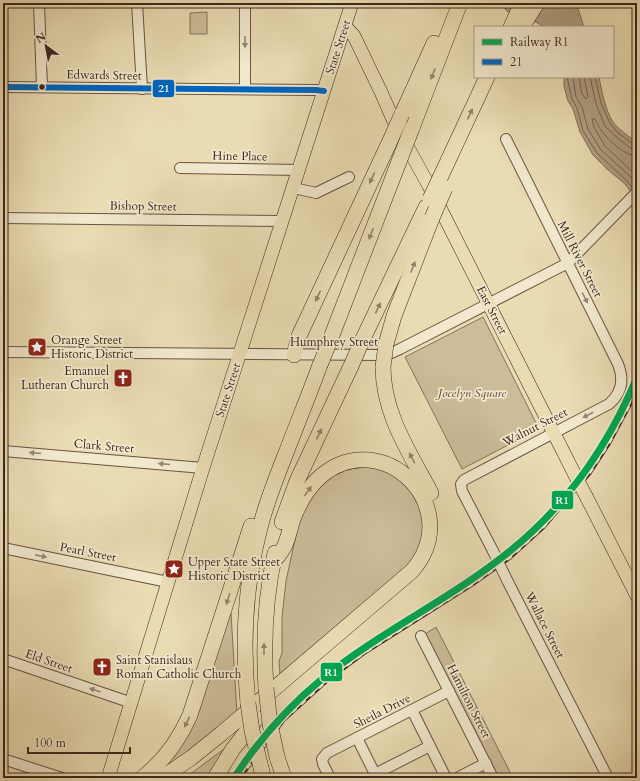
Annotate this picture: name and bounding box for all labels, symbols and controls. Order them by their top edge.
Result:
street label: State Street [322,18,354,76]
north arrow [26,26,66,66]
legend [474,26,614,78]
text: N [33,29,49,47]
text: Railway R1 [510,34,569,50]
one-way arrow [242,36,248,49]
text: 21 [510,54,522,70]
street label: Edwards Street [66,66,142,84]
one-way arrow [429,69,435,81]
line badge: 21 [152,79,175,98]
text: 21 [158,81,170,96]
unlabelled marker [37,82,47,92]
one-way arrow [467,109,473,120]
street label: Hine Place [212,148,268,164]
one-way arrow [369,172,375,184]
street label: Bishop Street [109,197,177,215]
street label: Mill River Street [554,218,606,300]
one-way arrow [367,229,373,241]
one-way arrow [410,261,416,273]
street label: East Street [473,283,511,337]
one-way arrow [315,290,321,301]
one-way arrow [582,293,588,304]
one-way arrow [375,302,381,314]
place label: Orange Street Historic District [51,332,133,362]
street label: Humphrey Street [290,334,378,350]
place icon: Orange Street Historic District [26,336,48,358]
street label: State Street [212,361,244,419]
place label: Emanuel Lutheran Church [21,363,109,393]
church icon: Emanuel Lutheran Church [112,367,134,389]
park label: Jocelyn Square [435,385,506,401]
street label: Walnut Street [499,404,570,451]
one-way arrow [582,411,594,418]
one-way arrow [316,428,322,440]
street label: Clark Street [73,435,135,457]
one-way arrow [29,450,41,457]
one-way arrow [409,452,415,464]
one-way arrow [158,461,170,468]
one-way arrow [304,485,312,496]
line badge: R1 [551,490,574,510]
text: R1 [555,493,569,508]
street label: Pearl Street [58,539,118,565]
one-way arrow [35,553,47,559]
place label: Upper State Street Historic District [188,554,280,584]
place icon: Upper State Street Historic District [163,558,185,580]
street label: Wallace Street [521,588,569,661]
one-way arrow [225,593,231,605]
one-way arrow [261,642,267,655]
street label: Eld Street [23,645,75,677]
place label: Saint Stanislaus Roman Catholic Church [116,652,242,682]
church icon: Saint Stanislaus Roman Catholic Church [91,656,113,678]
street label: Hamilton Street [443,661,495,741]
line badge: R1 [320,662,343,682]
text: R1 [324,665,338,680]
one-way arrow [89,687,101,693]
street label: Sheila Drive [351,690,413,732]
one-way arrow [184,716,190,728]
scale bar [28,729,130,755]
text: 100 m [34,735,67,751]

